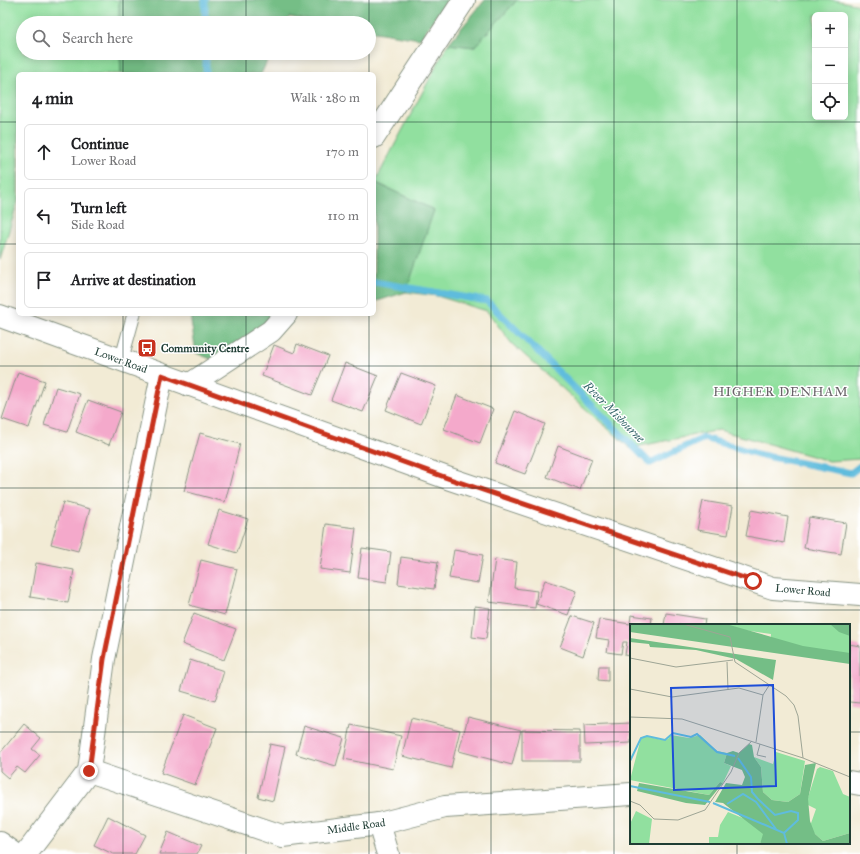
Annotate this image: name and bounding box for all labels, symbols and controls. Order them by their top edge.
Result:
map controls [812,12,848,120]
button: + [812,12,848,48]
search box [16,16,376,60]
icon: search [30,27,52,49]
text: Search here [62,29,133,47]
button: − [812,48,848,84]
button: locate [812,84,848,120]
text: 4 min [32,88,73,109]
text: Walk · 280 m [290,90,360,106]
text: Continue [71,135,129,153]
icon: ahead [33,141,55,163]
text: 170 m [326,144,359,160]
text: Lower Road [71,153,136,169]
text: Turn left [71,199,127,217]
icon: left [33,205,55,227]
text: 110 m [327,208,359,224]
text: Side Road [71,217,124,233]
icon: arrive [33,269,55,291]
text: Arrive at destination [71,271,196,289]
bus stop icon: Community Centre [136,337,158,359]
place label: Community Centre [161,342,250,356]
street label: Lower Road [93,345,149,376]
water label: River Misbourne [580,378,648,446]
district label: HIGHER DENHAM [713,384,849,400]
route start [744,572,762,590]
street label: Lower Road [775,582,832,599]
inset map [630,624,850,844]
route end [80,762,98,780]
street label: Middle Road [326,816,387,837]

